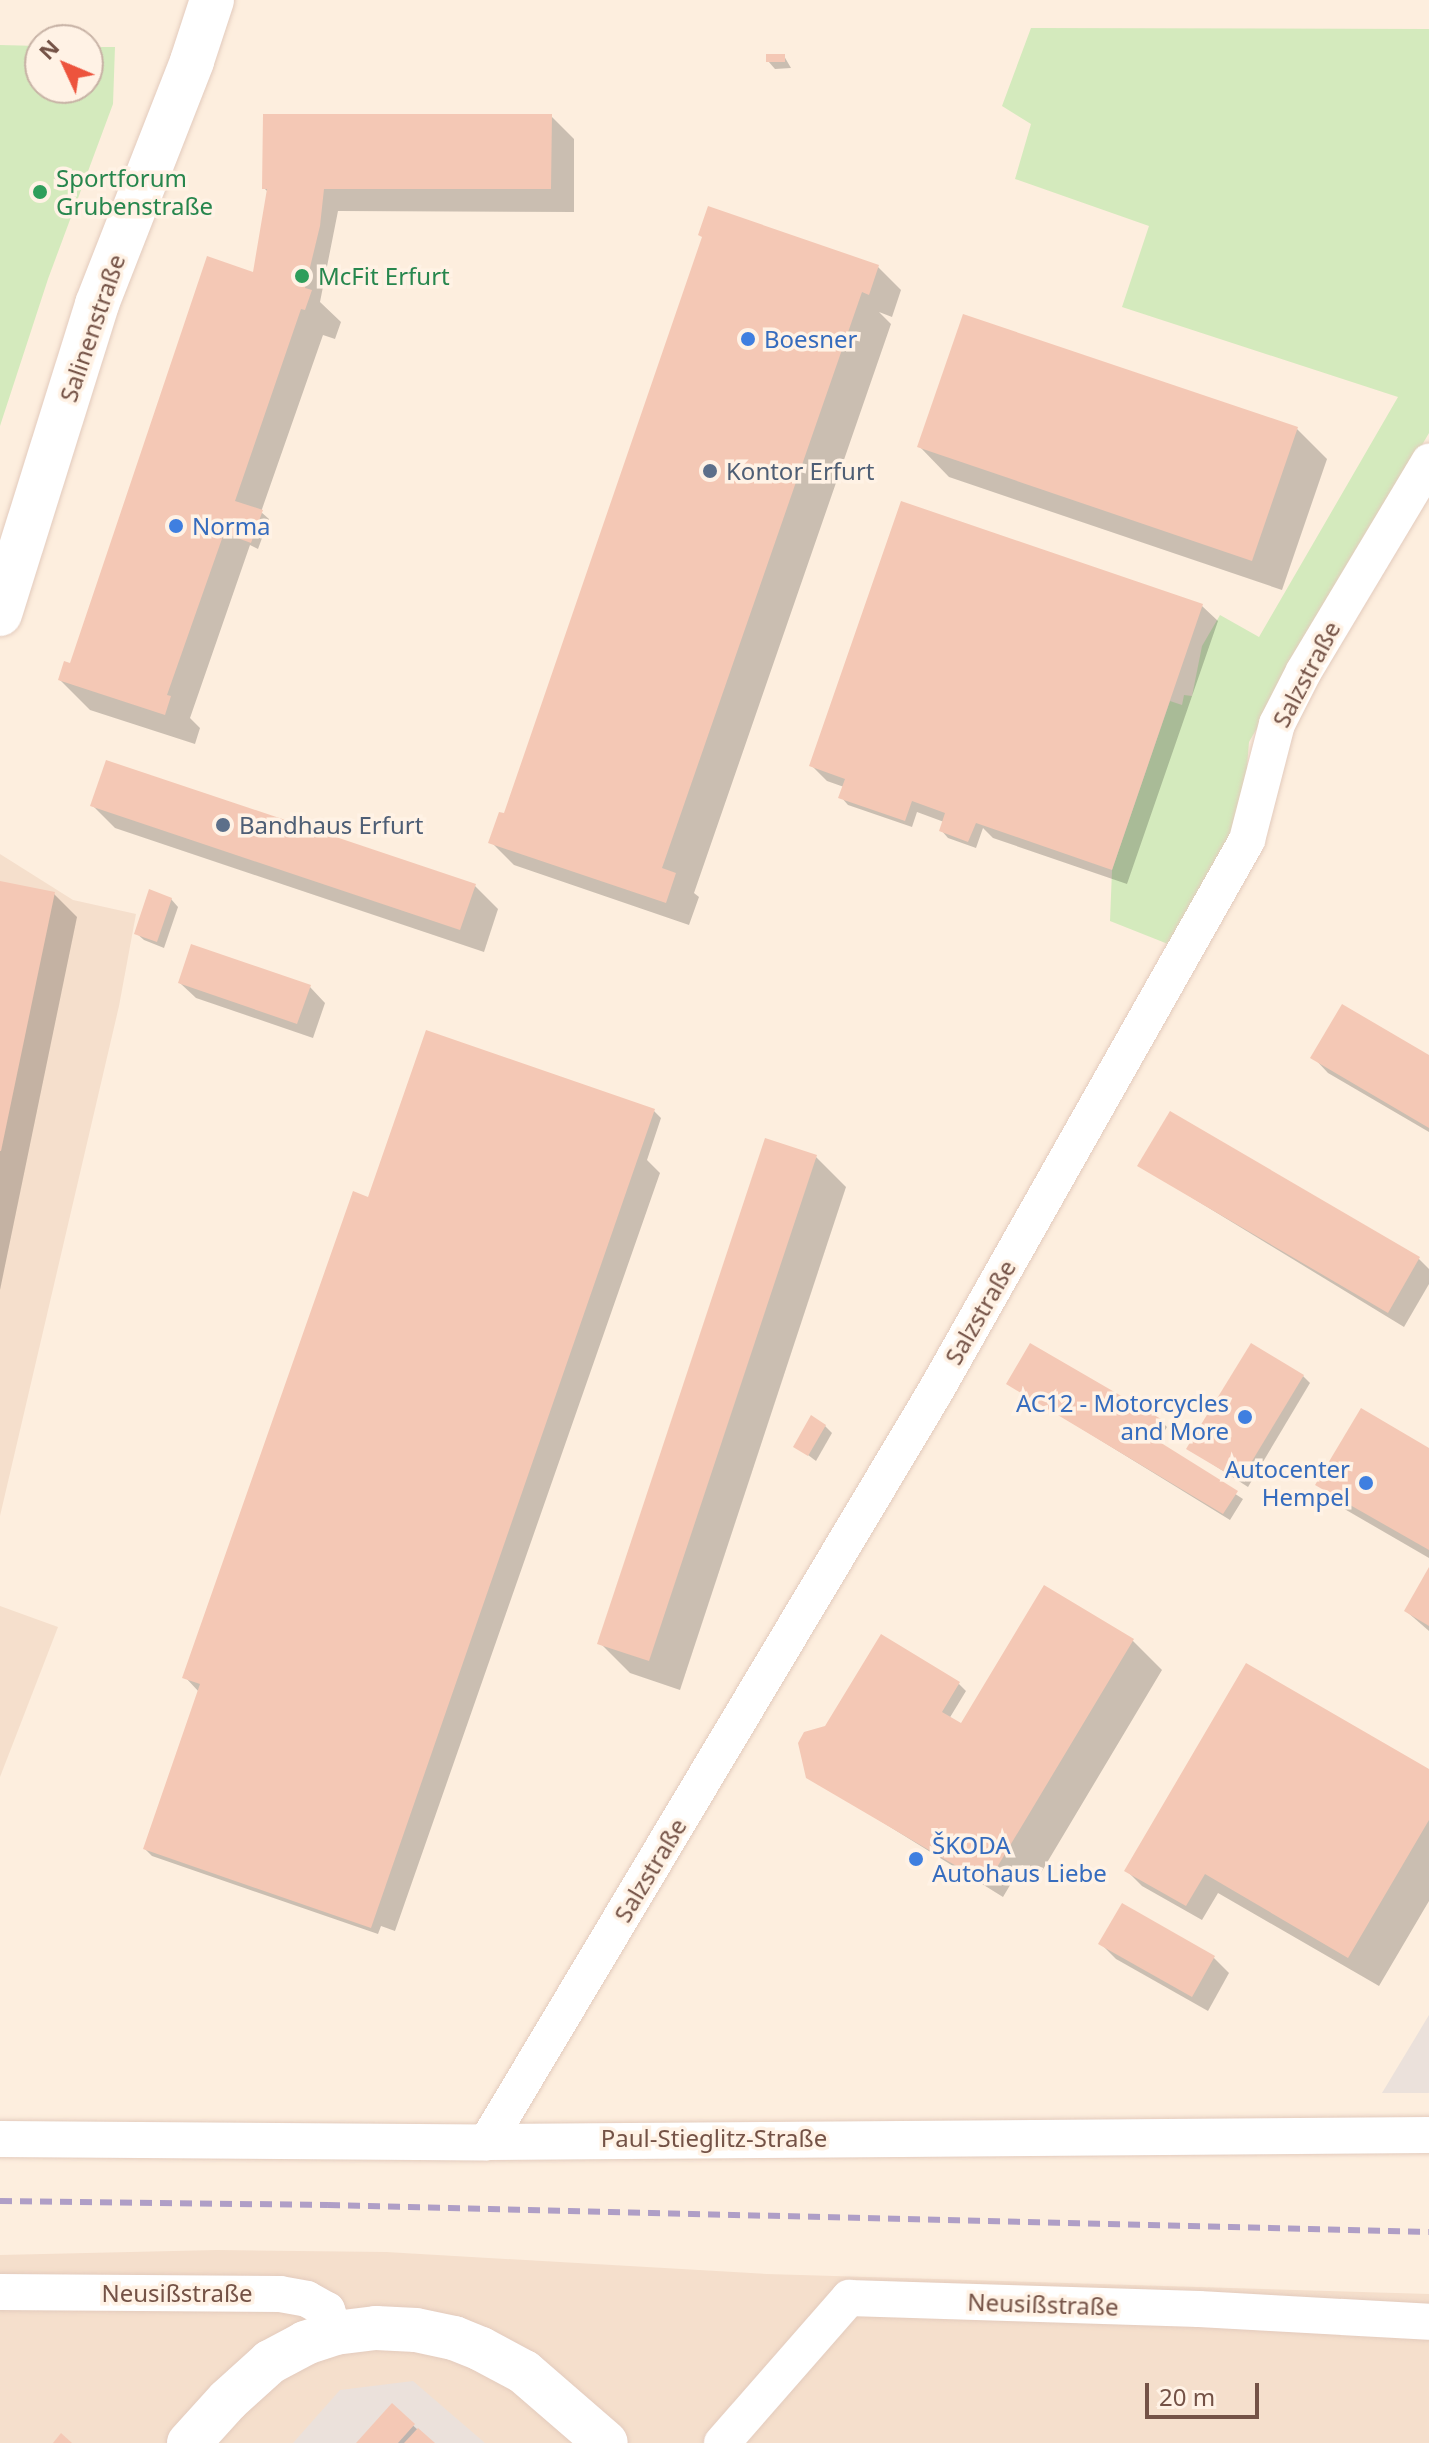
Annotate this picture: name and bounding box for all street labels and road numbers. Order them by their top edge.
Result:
street label: Salinenstraße [53,251,131,405]
street label: Salzstraße [1266,616,1346,732]
street label: Salzstraße [939,1255,1021,1369]
street label: Salzstraße [608,1813,692,1927]
street label: Paul-Stieglitz-Straße [601,2124,827,2152]
street label: Neusißstraße [101,2279,253,2307]
street label: Neusißstraße [967,2287,1119,2321]

